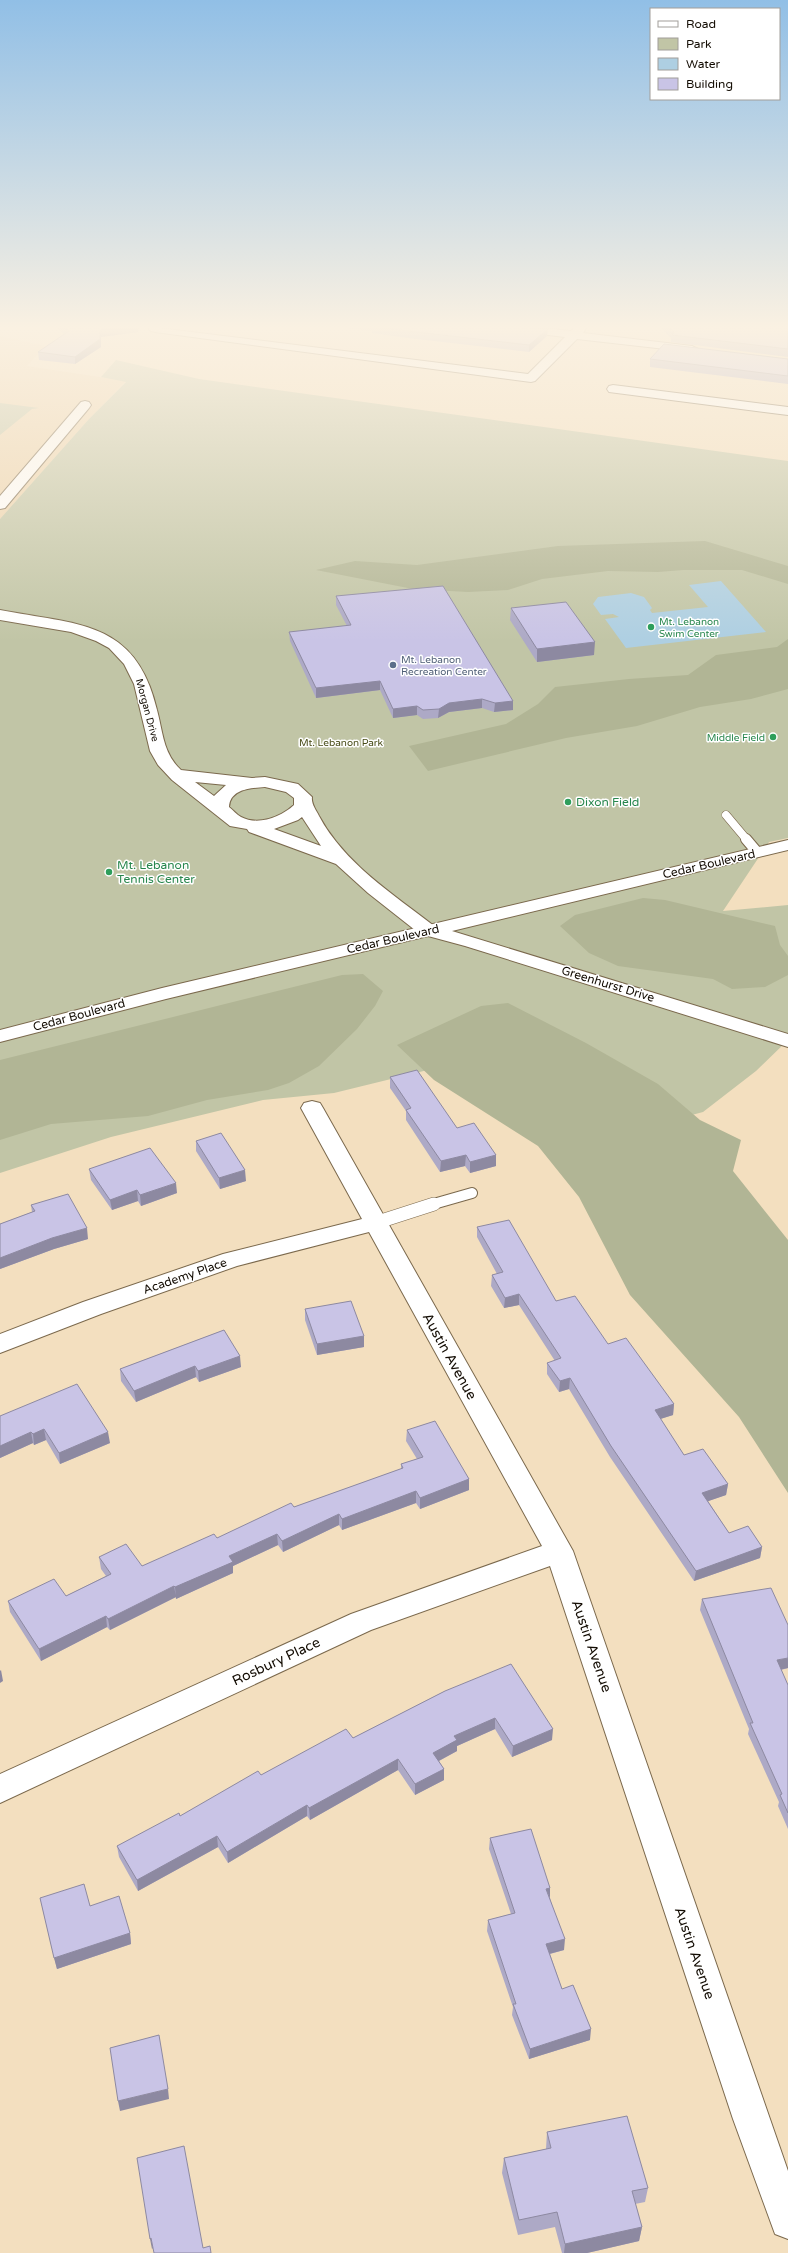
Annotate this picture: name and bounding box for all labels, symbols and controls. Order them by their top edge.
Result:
legend [650,8,780,100]
text: Road [686,17,716,31]
text: Park [686,37,712,51]
text: Water [686,57,721,71]
text: Building [686,77,733,91]
place label: Mt. Lebanon Swim Center [659,616,719,640]
marker: Mt. Lebanon Swim Center [646,622,656,632]
place label: Mt. Lebanon Recreation Center [401,654,487,678]
marker: Mt. Lebanon Recreation Center [388,660,398,670]
street label: Morgan Drive [133,678,161,743]
place label: Middle Field [707,732,765,744]
marker: Middle Field [768,732,778,742]
park label: Mt. Lebanon Park [299,737,384,749]
place label: Dixon Field [576,795,639,809]
marker: Dixon Field [563,797,573,807]
street label: Cedar Boulevard [661,847,757,881]
place label: Mt. Lebanon Tennis Center [117,858,195,886]
marker: Mt. Lebanon Tennis Center [104,867,114,877]
street label: Cedar Boulevard [345,922,441,956]
street label: Greenhurst Drive [560,963,656,1005]
street label: Cedar Boulevard [32,996,126,1034]
street label: Academy Place [141,1255,229,1297]
street label: Austin Avenue [419,1310,480,1403]
street label: Austin Avenue [568,1598,615,1695]
street label: Rosbury Place [230,1634,323,1689]
street label: Austin Avenue [671,1905,718,2002]

